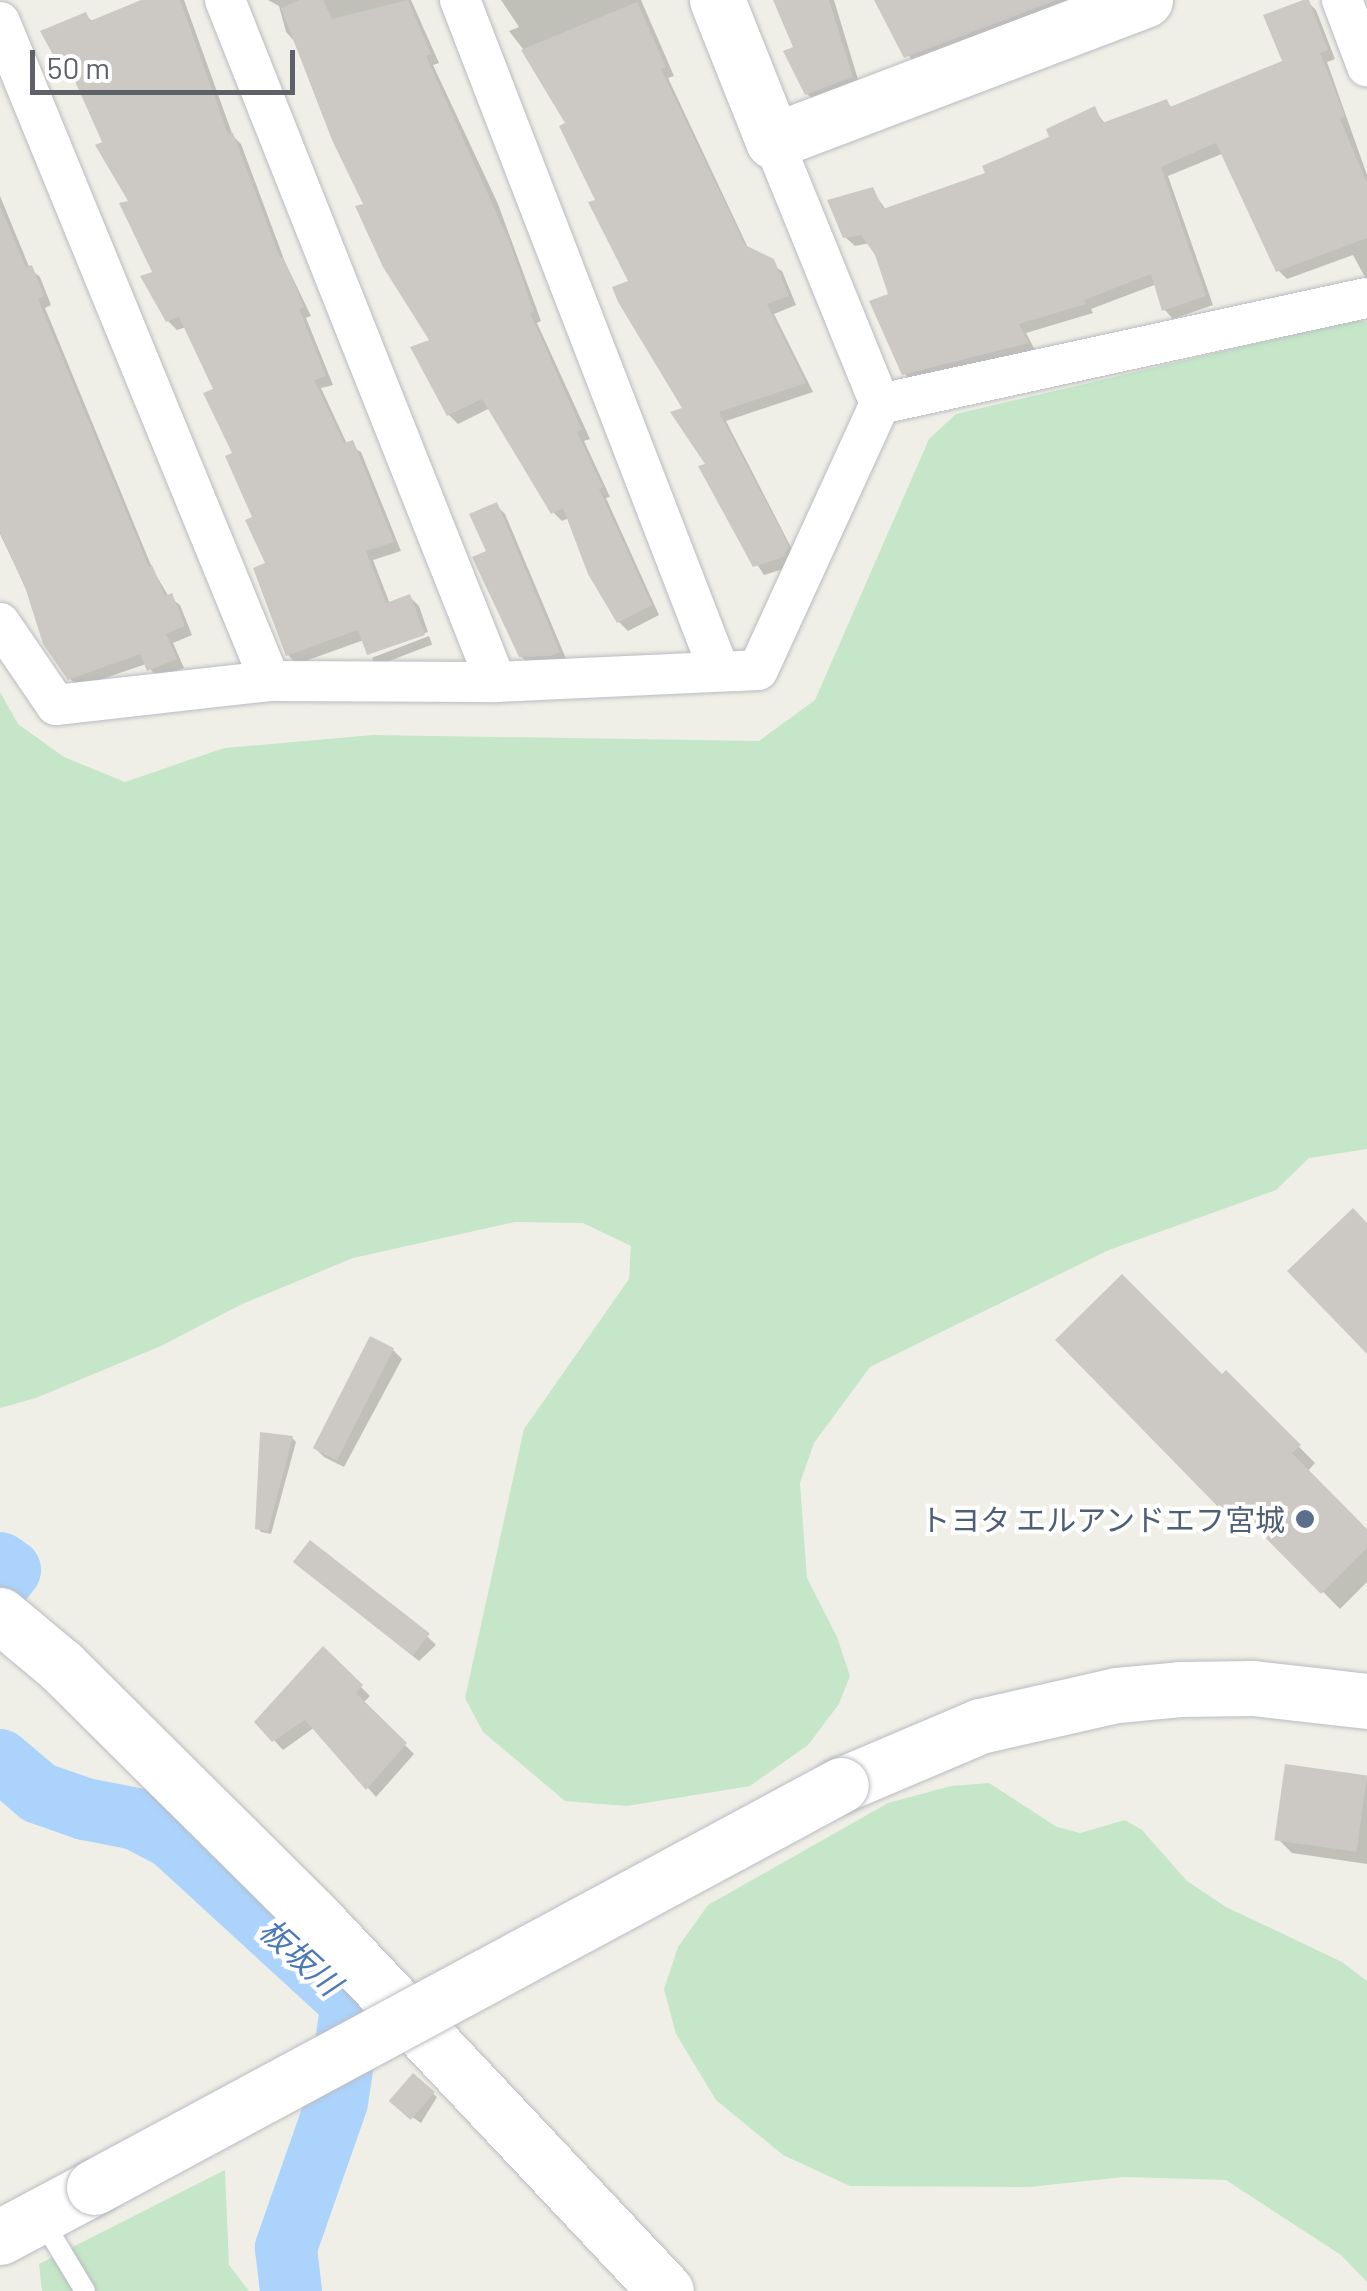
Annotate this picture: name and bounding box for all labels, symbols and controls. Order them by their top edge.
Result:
scale bar [35,30,300,92]
text: 50 m [47,49,110,85]
place label: トヨタ エルアンドエフ宮城 [919,1501,1285,1537]
marker: トヨタ エルアンドエフ宮城 [1294,1508,1316,1530]
water label: 板坂川 [252,1910,350,2002]

